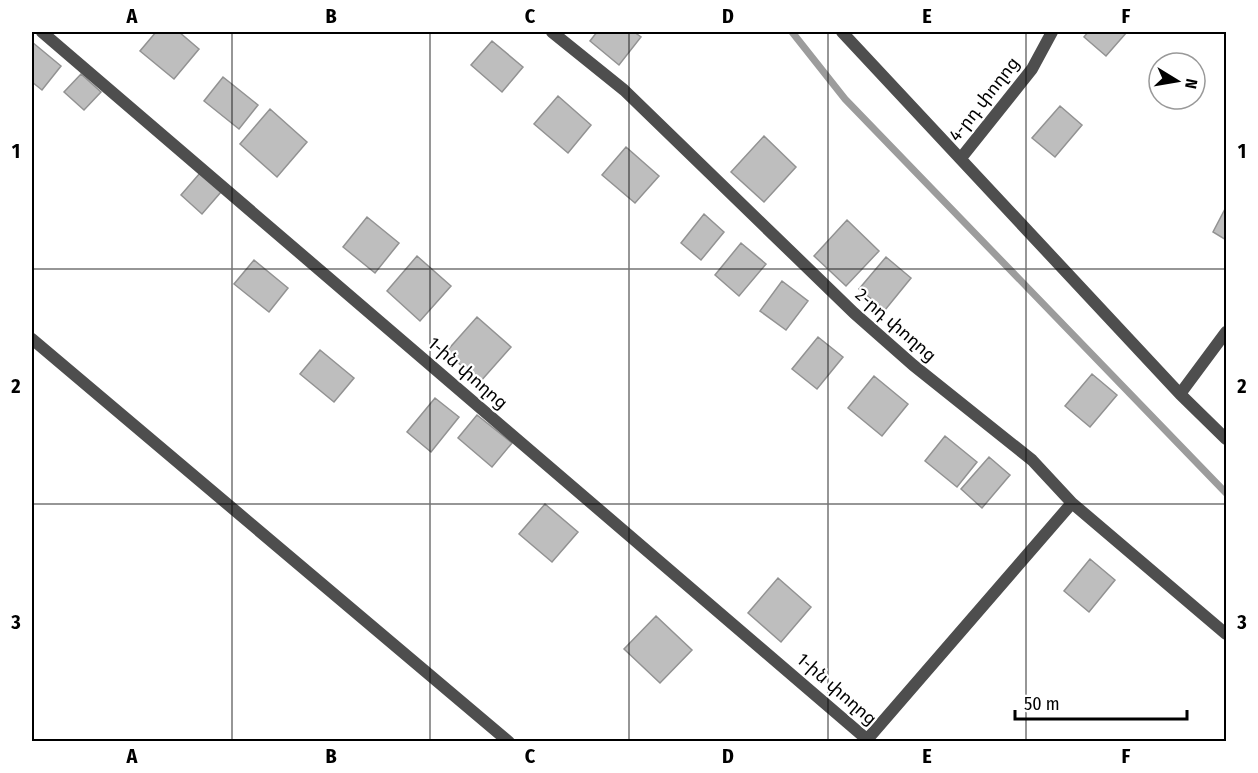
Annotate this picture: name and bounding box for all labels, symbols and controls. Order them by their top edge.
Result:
text: A [126,4,139,28]
text: B [325,4,337,28]
text: C [525,4,536,28]
text: D [722,4,734,28]
text: E [922,4,932,28]
text: F [1122,4,1131,28]
north arrow [1147,51,1207,111]
street label: 4-րդ փողոց [944,52,1024,146]
text: N [1181,77,1201,90]
text: 1 [12,139,20,163]
text: 1 [1238,139,1246,163]
street label: 2-րդ փողոց [851,284,941,366]
street label: 1-ին փողոց [424,332,512,414]
text: 2 [10,374,21,398]
text: 2 [1236,374,1247,398]
text: 3 [10,610,21,634]
text: 3 [1236,610,1247,634]
street label: 1-ին փողոց [793,648,881,730]
scale bar [1015,683,1188,721]
text: 50 m [1024,693,1060,715]
text: A [126,744,139,768]
text: B [325,744,337,768]
text: C [525,744,536,768]
text: D [722,744,734,768]
text: E [922,744,932,768]
text: F [1122,744,1131,768]

